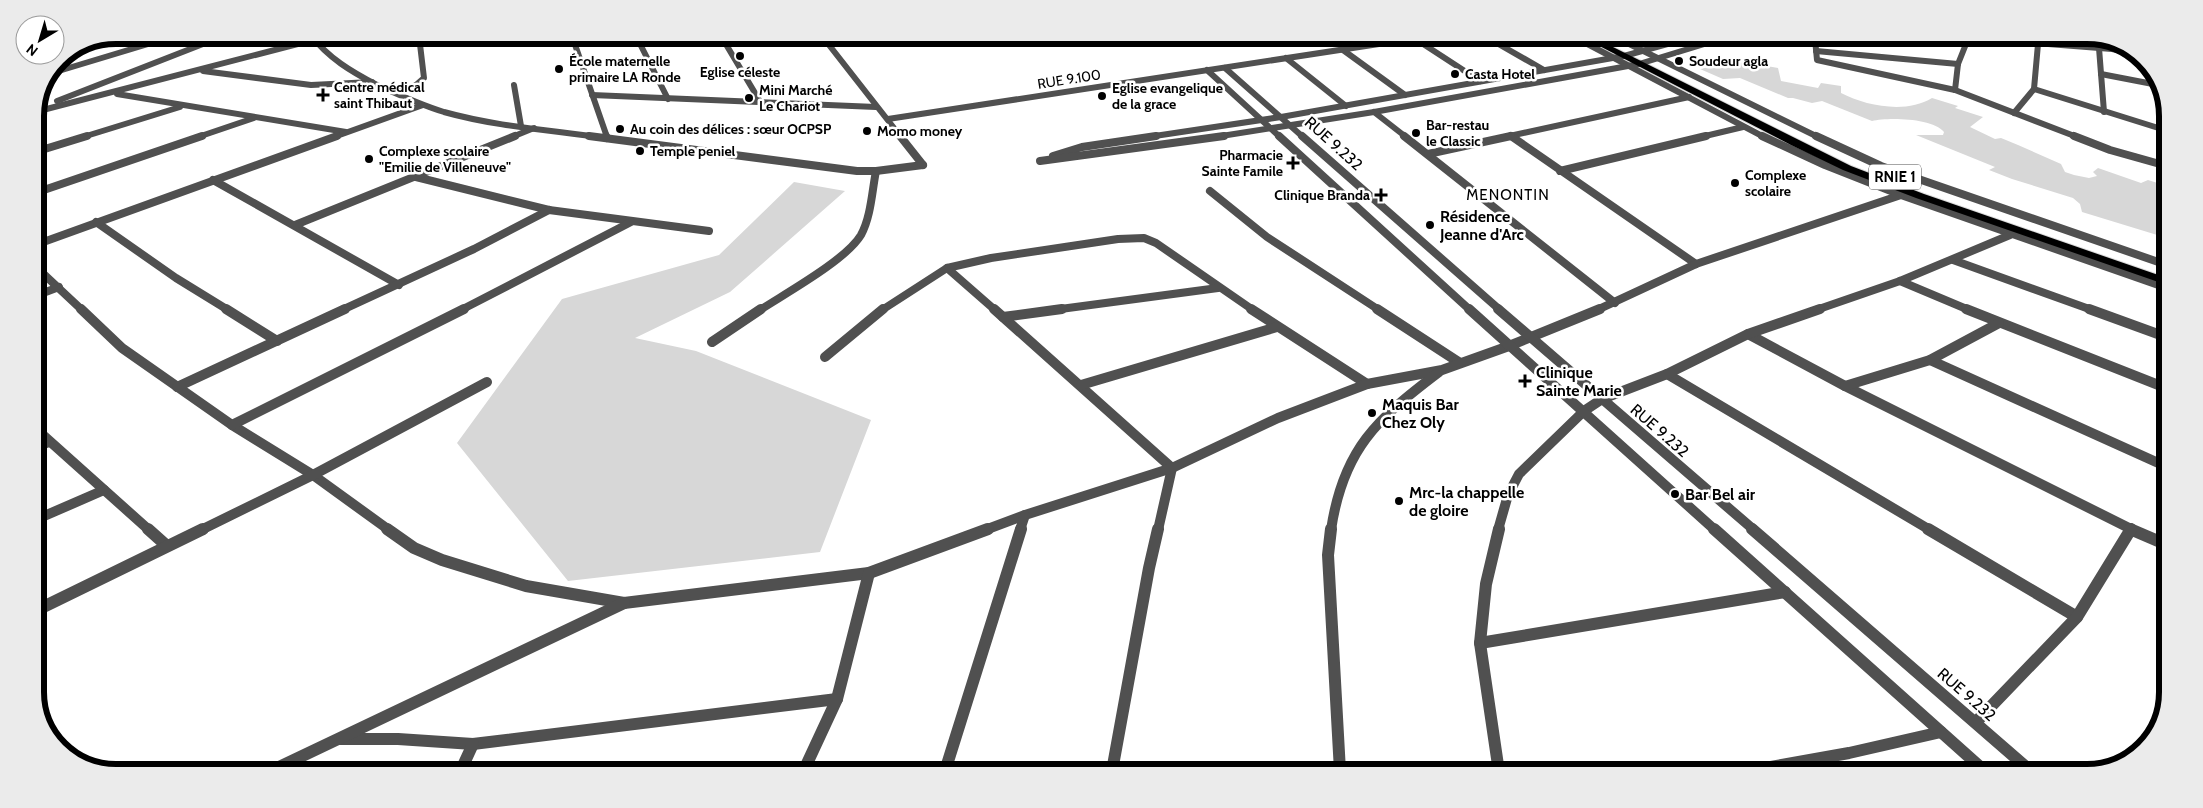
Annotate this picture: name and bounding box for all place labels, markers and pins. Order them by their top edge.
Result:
marker: Eglise céleste [734,50,746,62]
place label: École maternelle primaire LA Ronde [569,52,681,86]
place label: Soudeur agla [1689,52,1768,70]
marker: Soudeur agla [1673,55,1685,67]
marker: École maternelle primaire LA Ronde [553,63,565,75]
place label: Eglise céleste [700,63,780,81]
place label: Casta Hotel [1465,65,1535,83]
marker: Casta Hotel [1449,68,1461,80]
place label: Centre médical saint Thibaut [334,78,425,112]
place label: Eglise evangelique de la grace [1112,79,1223,113]
place label: Mini Marché Le Chariot [759,81,832,115]
marker: Centre médical saint Thibaut [316,88,330,102]
marker: Eglise evangelique de la grace [1096,90,1108,102]
marker: Mini Marché Le Chariot [743,92,755,104]
place label: Bar-restau le Classic [1426,116,1489,150]
place label: Au coin des délices : sœur OCPSP [630,120,832,138]
place label: Momo money [877,122,963,140]
marker: Au coin des délices : sœur OCPSP [614,123,626,135]
marker: Momo money [861,125,873,137]
marker: Bar-restau le Classic [1410,127,1422,139]
place label: Complexe scolaire "Emilie de Villeneuve" [379,142,511,176]
place label: Temple peniel [650,142,736,160]
marker: Temple peniel [634,145,646,157]
place label: Pharmacie Sainte Famile [1202,146,1283,180]
marker: Complexe scolaire "Emilie de Villeneuve" [363,153,375,165]
marker: Pharmacie Sainte Famile [1287,157,1299,169]
place label: Complexe scolaire [1745,166,1806,200]
marker: Complexe scolaire [1729,177,1741,189]
place label: Clinique Branda [1274,186,1370,204]
marker: Clinique Branda [1374,188,1388,202]
place label: Résidence Jeanne d'Arc [1439,207,1524,244]
marker: Résidence Jeanne d'Arc [1424,219,1436,231]
place label: Clinique Sainte Marie [1536,363,1622,400]
marker: Clinique Sainte Marie [1518,374,1532,388]
place label: Maquis Bar Chez Oly [1382,395,1459,432]
marker: Maquis Bar Chez Oly [1366,407,1378,419]
place label: Mrc-la chappelle de gloire [1409,483,1524,520]
place label: Bar Bel air [1685,485,1756,504]
marker: Bar Bel air [1669,488,1681,500]
marker: Mrc-la chappelle de gloire [1393,495,1405,507]

